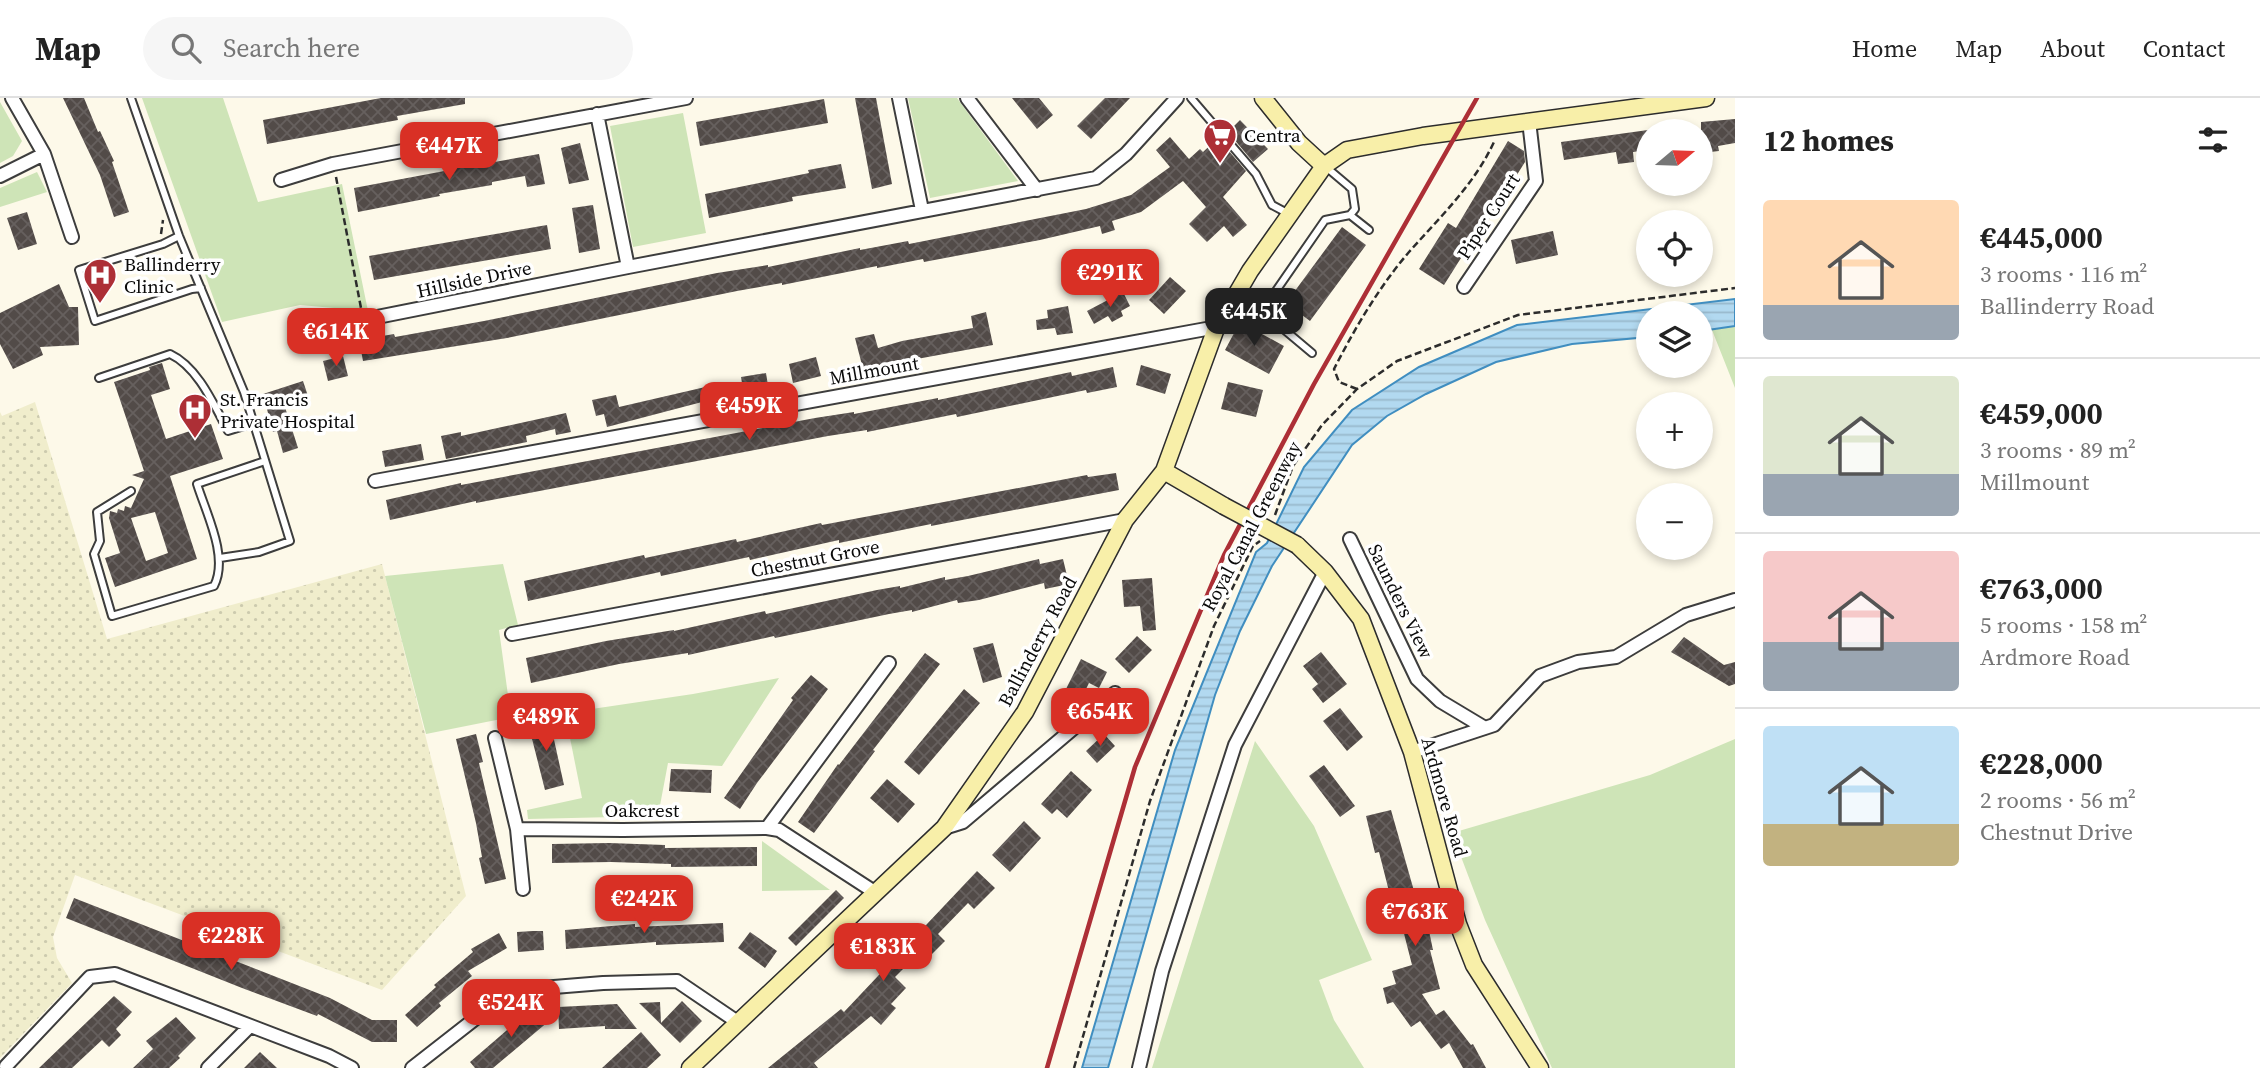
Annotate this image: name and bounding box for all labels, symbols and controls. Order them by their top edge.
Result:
search box [143,17,633,80]
text: Map [35,26,101,71]
icon: search [167,29,205,67]
text: Search here [223,30,360,66]
text: Home [1852,32,1917,65]
text: Map [1955,32,2002,65]
text: About [2040,32,2105,65]
text: Contact [2143,32,2225,65]
supermarket icon: Centra [1201,116,1239,165]
north arrow [1636,119,1713,196]
map controls [1636,119,1713,560]
text: 12 homes [1763,120,1894,161]
icon: filters [2194,121,2232,159]
pin: €447K [400,122,498,182]
place label: Centra [1244,122,1301,148]
text: €447K [416,129,482,161]
street label: Piper Court [1450,167,1526,264]
button: locate [1636,210,1713,287]
text: €445,000 [1980,217,2103,258]
icon: home [1819,228,1903,312]
pin: €291K [1061,250,1159,309]
place label: Ballinderry Clinic [124,251,221,299]
street label: Hillside Drive [414,254,534,304]
hospital icon: Ballinderry Clinic [81,256,119,305]
text: €291K [1077,256,1143,288]
text: 3 rooms · 116 m² [1980,258,2147,290]
pin: €445K [1205,288,1303,348]
text: Ballinderry Road [1980,290,2154,322]
text: €445K [1221,295,1287,327]
button: layers [1636,301,1713,378]
pin: €614K [287,308,385,368]
text: €614K [303,315,369,347]
street label: Millmount [827,349,921,391]
pin: €459K [700,382,798,442]
place label: St. Francis Private Hospital [220,386,355,434]
text: €459K [716,389,782,421]
hospital icon: St. Francis Private Hospital [176,391,214,440]
button: + [1636,392,1713,469]
text: €459,000 [1980,393,2103,434]
icon: home [1819,404,1903,488]
text: 3 rooms · 89 m² [1980,434,2136,466]
street label: Royal Canal Greenway [1195,436,1307,616]
text: Millmount [1980,466,2089,498]
button: − [1636,483,1713,560]
street label: Chestnut Grove [748,533,882,583]
street label: Saunders View [1362,539,1440,663]
text: €763,000 [1980,568,2103,609]
street label: Ballinderry Road [992,571,1082,711]
icon: home [1819,579,1903,663]
text: 5 rooms · 158 m² [1980,609,2147,641]
text: Ardmore Road [1980,641,2130,673]
pin: €654K [1051,688,1149,748]
pin: €489K [497,694,595,753]
text: €654K [1067,695,1133,727]
text: €489K [513,700,579,732]
street label: Ardmore Road [1415,734,1475,860]
text: €228,000 [1980,743,2103,784]
icon: home [1819,754,1903,838]
text: 2 rooms · 56 m² [1980,784,2136,816]
street label: Oakcrest [605,797,680,823]
text: Chestnut Drive [1980,816,2133,848]
pin: €242K [595,876,693,935]
text: €242K [611,882,677,914]
pin: €763K [1366,888,1464,948]
text: €763K [1382,895,1448,927]
pin: €228K [182,912,280,972]
text: €228K [198,919,264,951]
pin: €183K [834,924,932,983]
text: €183K [850,930,916,962]
pin: €524K [462,979,560,1039]
text: €524K [478,986,544,1018]

